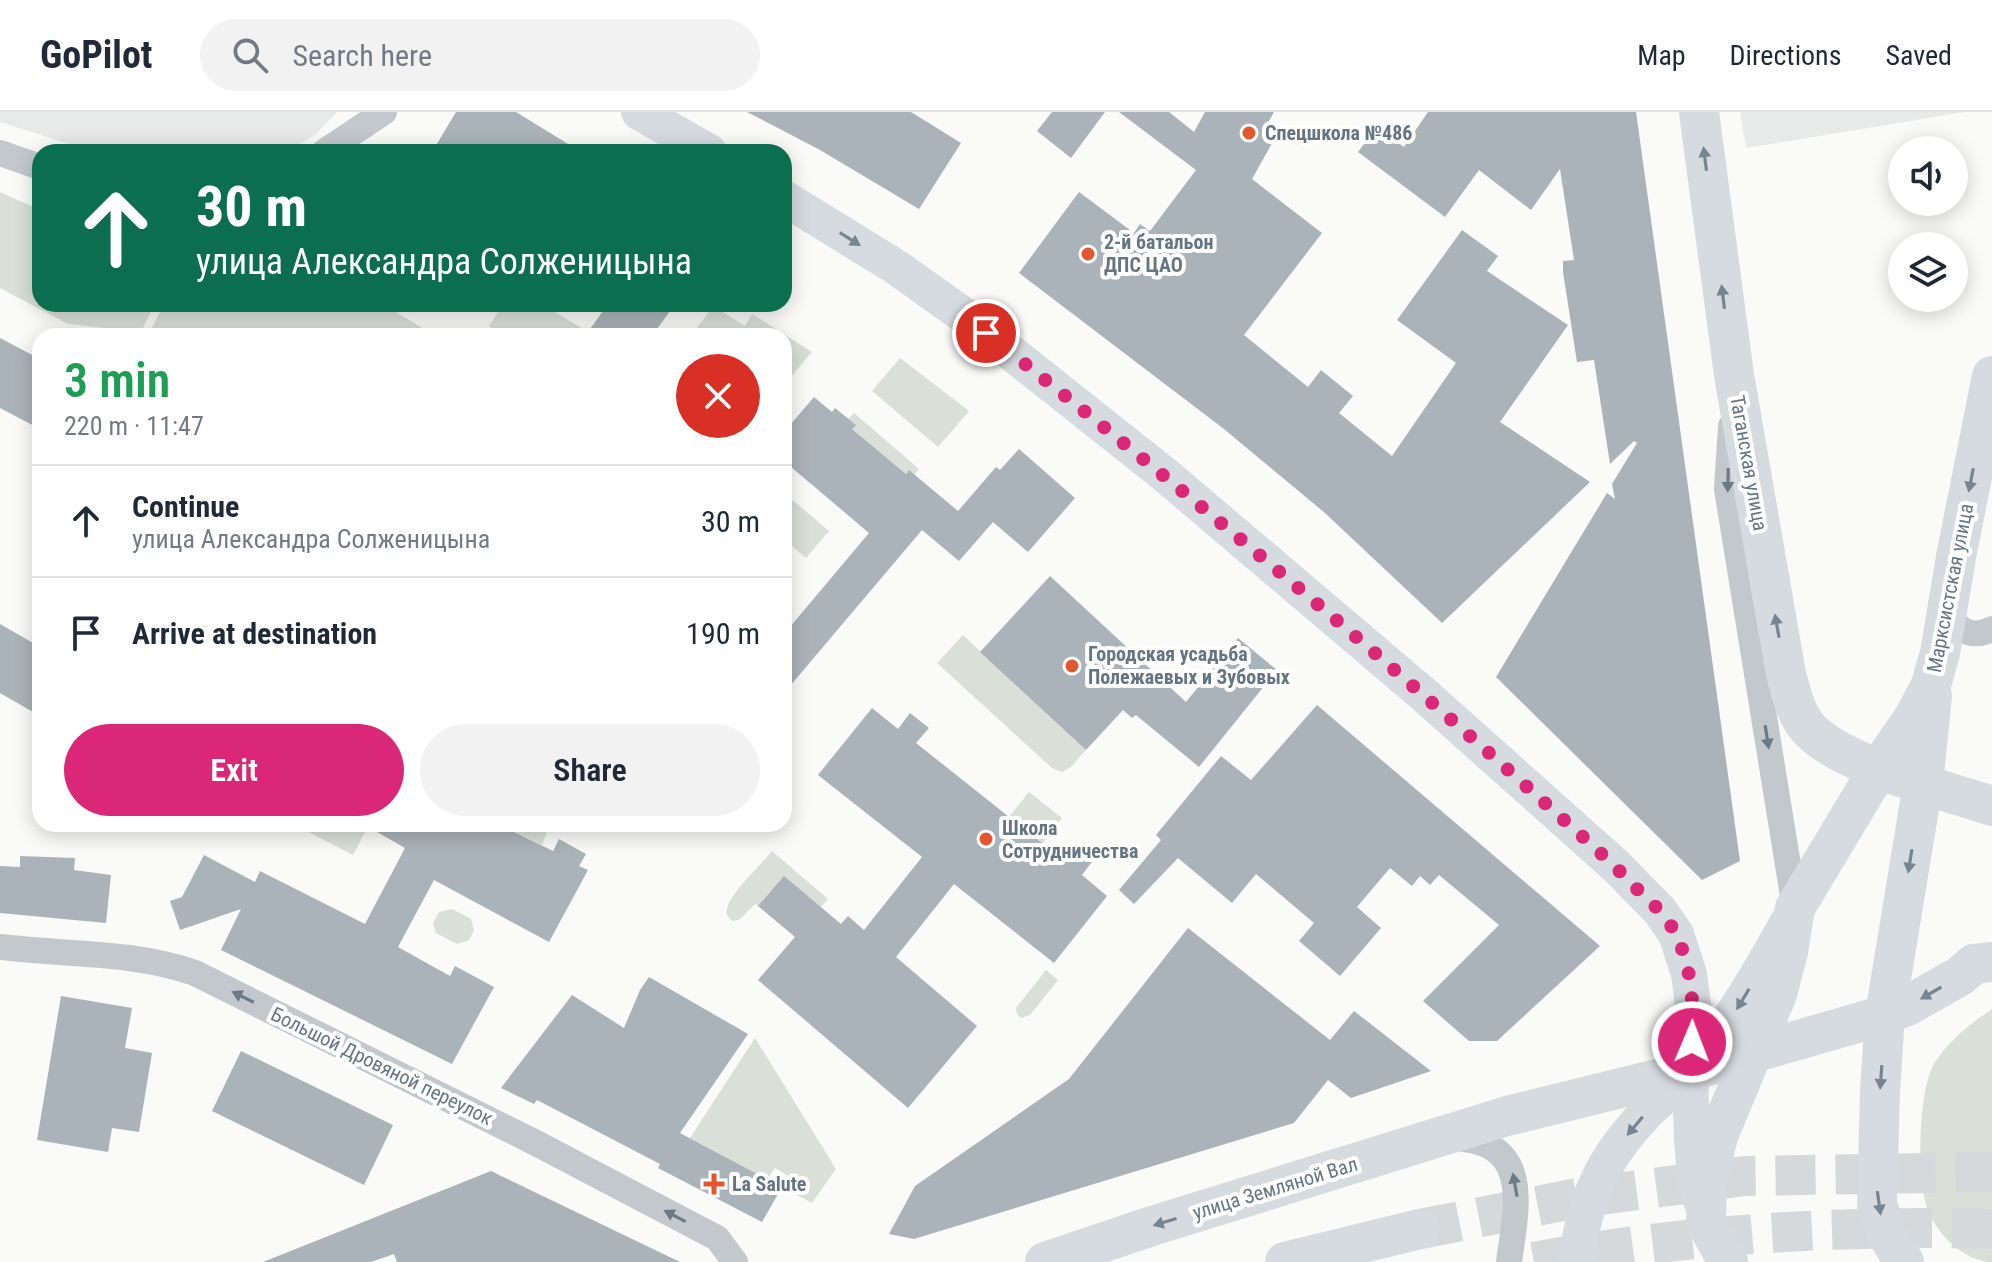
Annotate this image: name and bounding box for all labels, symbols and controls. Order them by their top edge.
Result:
search box [200,19,760,91]
text: GoPilot [40,33,152,77]
icon: search [228,33,272,77]
text: Search here [292,38,432,73]
text: Map [1637,39,1686,72]
text: Directions [1730,39,1841,72]
text: Saved [1885,39,1952,72]
place label: Спецшкола №486 [1265,121,1412,145]
marker: Спецшкола №486 [1240,124,1258,142]
map controls [1888,136,1968,312]
button: sound [1888,136,1968,216]
one-way arrow [1698,146,1711,171]
text: 30 m [196,174,307,240]
icon: ahead [64,176,168,280]
place label: 2-й батальон ДПС ЦАО [1104,230,1213,277]
one-way arrow [839,231,861,245]
button: layers [1888,232,1968,312]
text: улица Александра Солженицына [196,241,692,283]
marker: 2-й батальон ДПС ЦАО [1079,245,1097,263]
one-way arrow [1717,284,1730,309]
pin [952,299,1020,367]
icon: arrive [964,311,1008,355]
text: 3 min [64,352,170,409]
button: close [676,354,760,438]
street label: Таганская улица [1725,393,1773,533]
text: 220 m · 11:47 [64,411,204,441]
one-way arrow [1722,468,1734,494]
one-way arrow [1965,468,1977,493]
text: Continue [132,489,239,524]
icon: ahead [64,499,108,543]
street label: Марксистская улица [1922,502,1978,674]
text: 30 m [701,504,760,539]
text: улица Александра Солженицына [132,524,490,554]
icon: arrive [64,611,108,655]
one-way arrow [1770,613,1783,638]
text: Arrive at destination [132,616,377,651]
text: 190 m [686,616,760,651]
place label: Городская усадьба Полежаевых и Зубовых [1088,642,1290,689]
marker: Городская усадьба Полежаевых и Зубовых [1063,657,1081,675]
button: Exit [64,724,404,816]
button: Share [420,724,760,816]
one-way arrow [1761,725,1774,750]
place label: Школа Сотрудничества [1002,816,1138,863]
marker: Школа Сотрудничества [977,830,995,848]
one-way arrow [1904,849,1916,874]
one-way arrow [1920,986,1942,1000]
one-way arrow [1736,988,1750,1010]
one-way arrow [232,990,255,1003]
position arrow [1650,1000,1734,1084]
street label: Большой Дровяной переулок [267,1002,497,1130]
one-way arrow [1874,1065,1887,1090]
one-way arrow [1627,1116,1644,1136]
street label: улица Земляной Вал [1190,1152,1360,1224]
place label: La Salute [732,1172,806,1196]
one-way arrow [1508,1172,1521,1197]
marker: La Salute [703,1173,725,1195]
one-way arrow [1873,1191,1886,1216]
one-way arrow [663,1209,686,1222]
one-way arrow [1152,1216,1176,1229]

